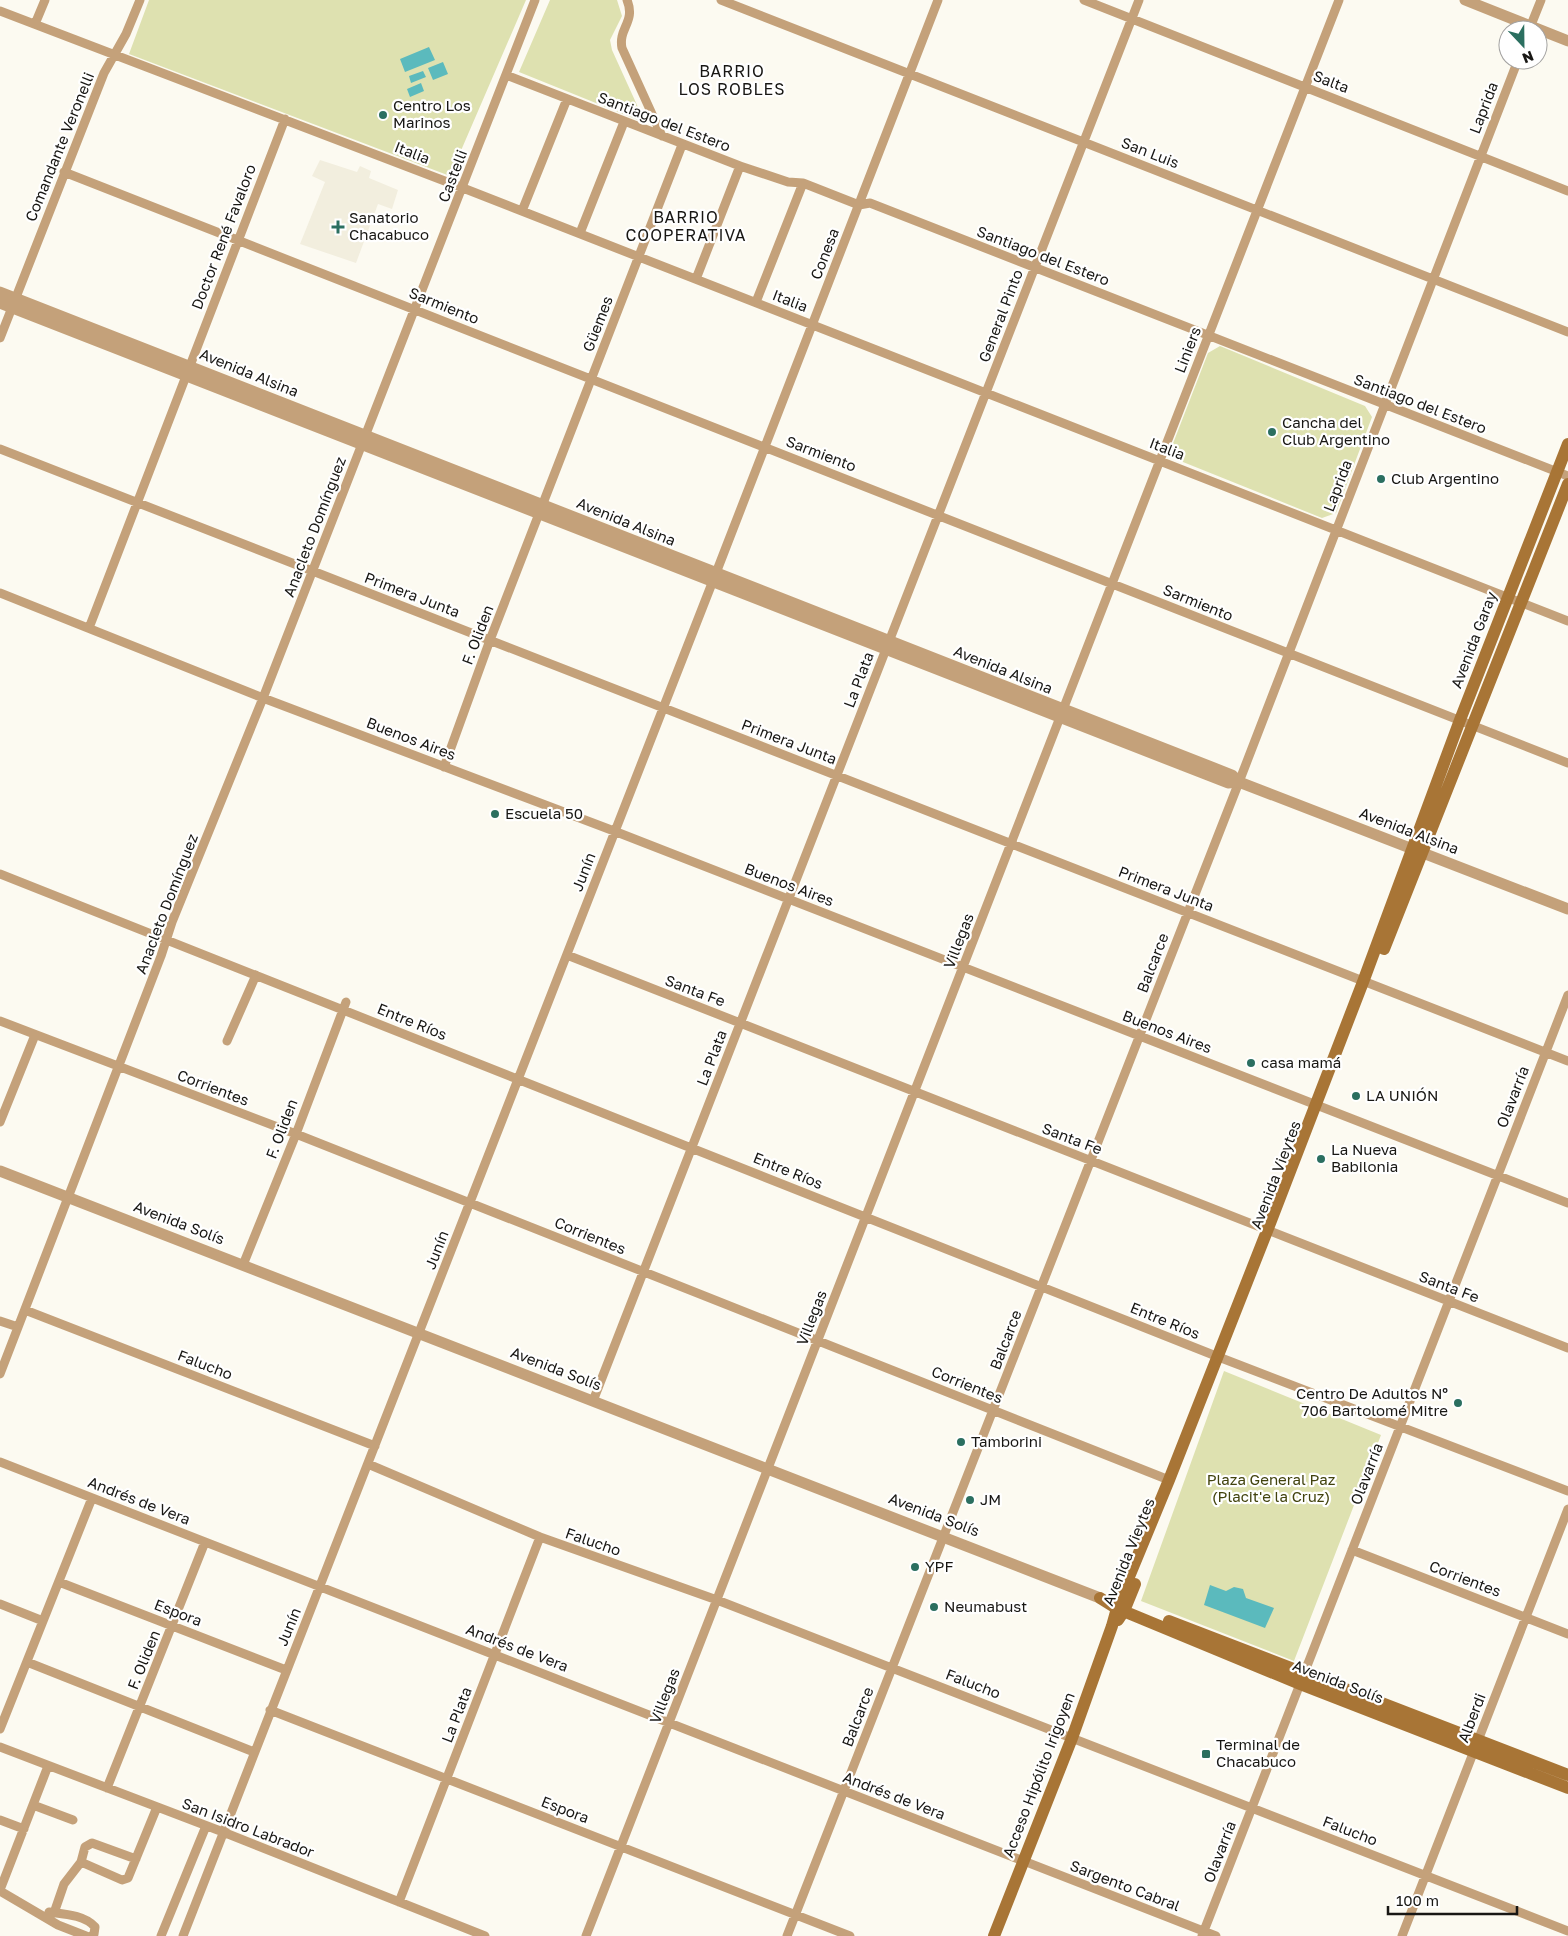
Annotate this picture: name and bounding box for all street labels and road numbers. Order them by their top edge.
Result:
street label: Salta [1311,66,1352,96]
street label: Comandante Veronelli [21,69,97,224]
street label: Laprida [1465,79,1501,136]
street label: Santiago del Estero [595,87,733,155]
street label: San Luis [1119,133,1182,171]
street label: Italia [392,137,433,167]
street label: Castelli [434,147,470,205]
street label: Doctor René Favaloro [187,161,259,312]
street label: Santiago del Estero [974,221,1112,289]
street label: Conesa [806,225,842,282]
street label: General Pinto [974,267,1026,365]
street label: Sarmiento [407,283,482,327]
street label: Italia [770,285,811,315]
street label: Güemes [578,293,616,354]
street label: Liniers [1170,324,1204,375]
street label: Avenida Alsina [197,344,301,400]
street label: Santiago del Estero [1351,369,1489,437]
street label: Sarmiento [784,431,859,475]
street label: Italia [1147,433,1188,463]
street label: Anacleto Domínguez [279,454,349,599]
street label: Laprida [1319,457,1355,514]
street label: Avenida Alsina [574,493,678,549]
street label: Primera Junta [362,568,463,620]
street label: Sarmiento [1161,580,1236,624]
street label: Avenida Garay [1446,588,1500,690]
street label: F. Oliden [457,602,497,667]
street label: Avenida Alsina [951,641,1055,697]
street label: La Plata [839,649,877,710]
street label: Buenos Aires [364,713,459,763]
street label: Primera Junta [739,715,840,767]
street label: Avenida Alsina [1357,803,1462,857]
street label: Anacleto Domínguez [131,831,201,976]
street label: Junín [568,850,599,893]
street label: Buenos Aires [742,859,837,909]
street label: Primera Junta [1116,862,1217,914]
street label: Villegas [939,910,977,971]
street label: Balcarce [1132,930,1172,995]
street label: Santa Fe [663,970,728,1010]
street label: Entre Ríos [375,999,450,1043]
street label: Buenos Aires [1120,1006,1215,1056]
street label: La Plata [692,1027,730,1088]
street label: Olavarría [1492,1063,1532,1130]
street label: Corrientes [175,1065,252,1109]
street label: F. Oliden [261,1096,301,1161]
street label: Santa Fe [1040,1118,1105,1158]
street label: Avenida Vieytes [1246,1118,1304,1231]
street label: Entre Ríos [751,1148,826,1192]
street label: Avenida Solís [131,1196,227,1248]
street label: Corrientes [552,1213,629,1258]
street label: Junín [421,1228,452,1271]
street label: Santa Fe [1417,1266,1482,1306]
street label: Villegas [792,1287,830,1348]
street label: Entre Ríos [1128,1298,1203,1342]
street label: Balcarce [985,1307,1025,1372]
street label: Avenida Solís [508,1342,604,1394]
street label: Falucho [175,1345,235,1383]
street label: Corrientes [929,1362,1006,1407]
street label: Olavarría [1346,1440,1386,1507]
street label: Andrés de Vera [86,1472,193,1528]
street label: Avenida Solís [886,1488,982,1540]
street label: Avenida Vieytes [1098,1495,1158,1608]
street label: Falucho [563,1523,623,1559]
street label: Corrientes [1427,1556,1504,1600]
street label: Espora [152,1595,205,1629]
street label: Junín [272,1605,304,1648]
street label: Andrés de Vera [464,1619,571,1675]
street label: F. Oliden [123,1627,163,1692]
street label: Avenida Solís [1290,1655,1386,1707]
street label: Falucho [943,1664,1003,1702]
street label: Villegas [645,1665,683,1726]
street label: La Plata [437,1684,475,1745]
street label: Balcarce [837,1684,877,1749]
street label: Acceso Hipólito Irigoyen [998,1690,1078,1860]
street label: Alberdi [1453,1690,1489,1745]
street label: Andrés de Vera [841,1767,948,1823]
street label: Espora [539,1792,592,1826]
street label: San Isidro Labrador [180,1794,317,1861]
street label: Falucho [1320,1811,1380,1849]
street label: Olavarría [1199,1818,1239,1885]
street label: Sargento Cabral [1068,1856,1183,1914]

